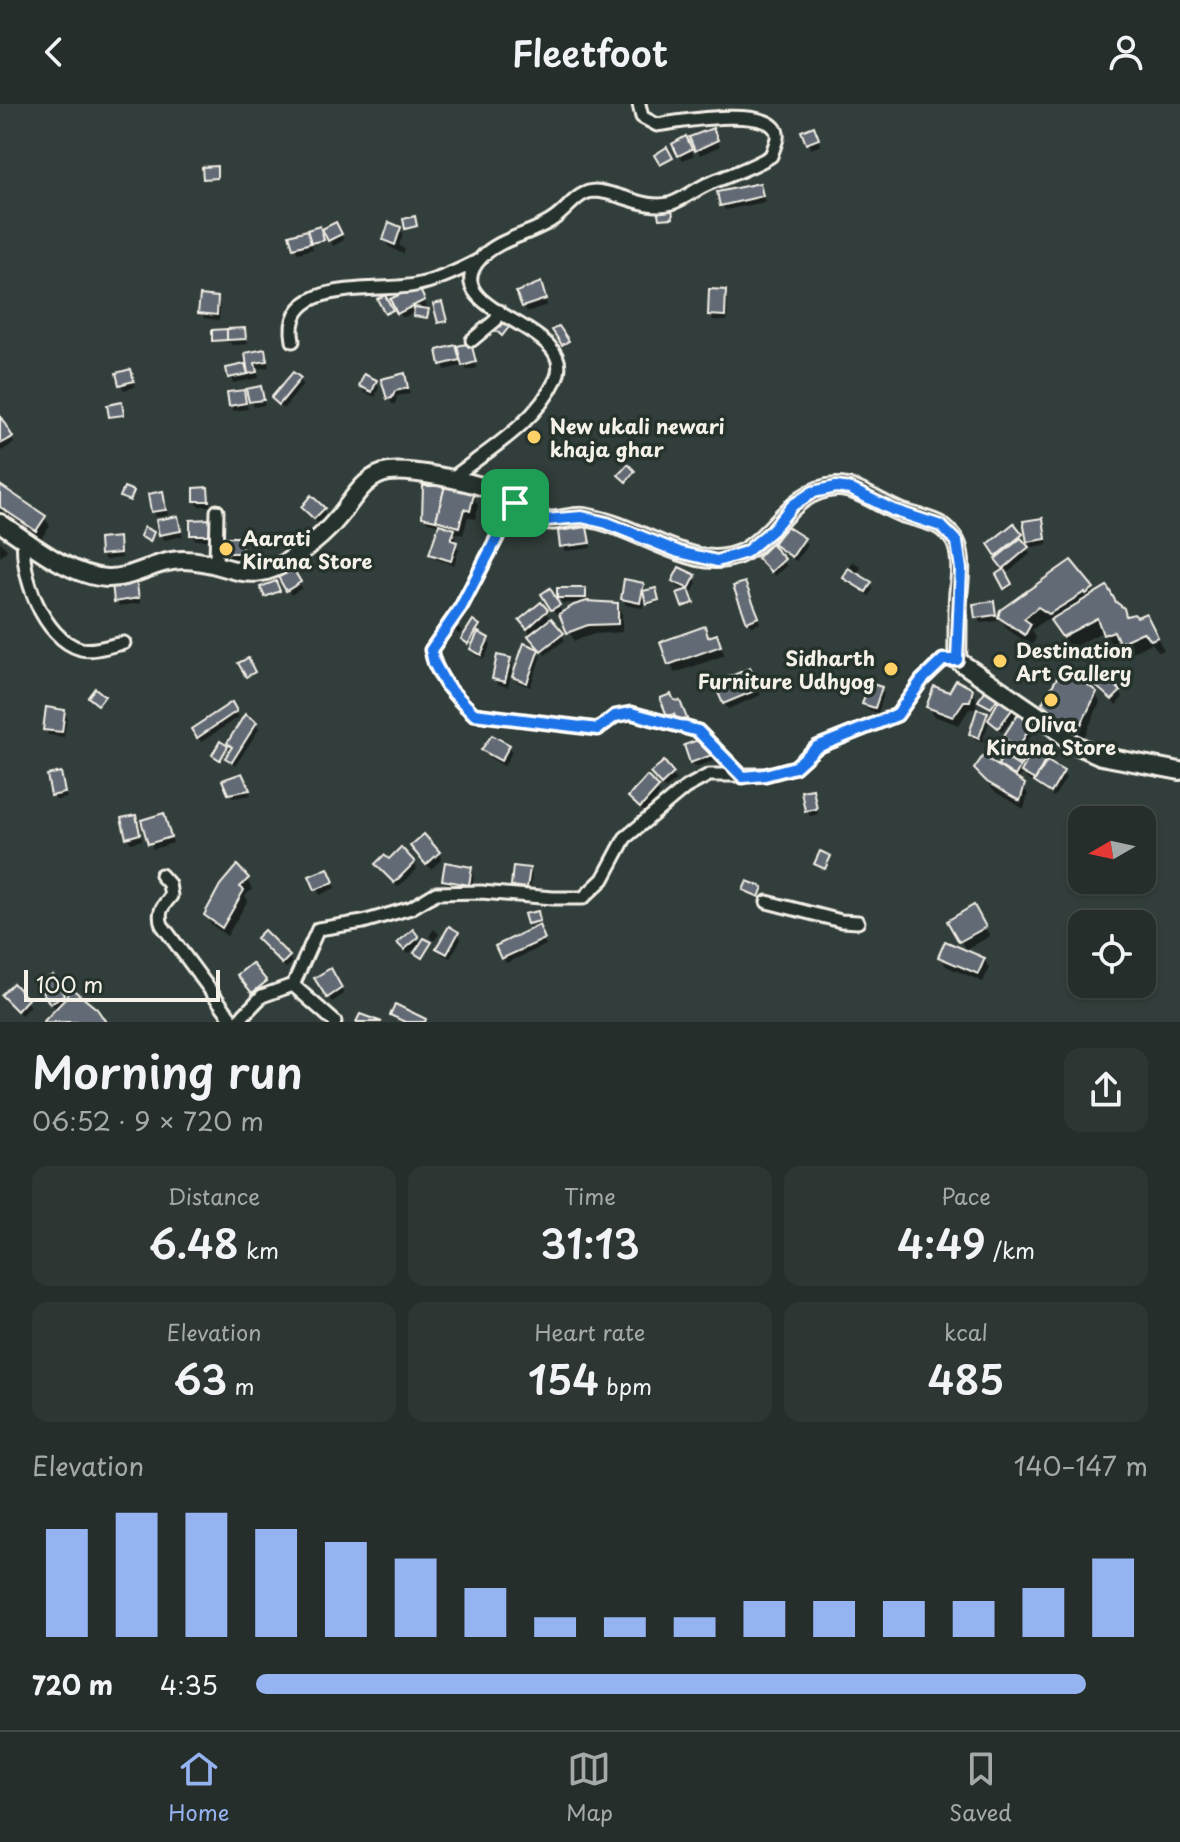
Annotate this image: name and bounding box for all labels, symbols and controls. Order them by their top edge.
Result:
text: Fleetfoot [512,25,668,79]
icon: back [32,30,76,74]
icon: person [1104,30,1148,74]
place label: New ukali newari khaja ghar [550,411,725,464]
marker: New ukali newari khaja ghar [525,428,543,446]
pin [481,469,549,537]
icon: arrive [493,481,537,525]
place label: Aarati Kirana Store [242,523,373,576]
marker: Aarati Kirana Store [217,540,235,558]
place label: Destination Art Gallery [1015,635,1133,688]
place label: Sidharth Furniture Udhyog [698,643,875,696]
marker: Destination Art Gallery [991,652,1009,670]
marker: Sidharth Furniture Udhyog [882,660,900,678]
marker: Oliva Kirana Store [1042,691,1060,709]
place label: Oliva Kirana Store [986,709,1116,762]
north arrow [1068,806,1156,894]
map controls [1068,806,1156,998]
button: locate [1068,910,1156,998]
scale bar [24,966,220,1002]
text: 100 m [36,967,103,1000]
text: Morning run [32,1038,303,1104]
button: share [1064,1048,1148,1132]
text: 06:52 · 9 × 720 m [32,1101,264,1140]
text: Distance [168,1179,260,1212]
text: Time [564,1179,616,1212]
text: Pace [941,1179,991,1212]
text: 6.48 [149,1212,239,1273]
text: 31:13 [540,1212,640,1273]
text: 4:49 [897,1212,986,1273]
text: km [239,1233,279,1266]
text: /km [986,1233,1035,1266]
text: Elevation [167,1315,261,1348]
text: Heart rate [534,1315,646,1348]
text: kcal [944,1315,988,1348]
text: 63 [174,1348,227,1409]
text: 154 [528,1348,599,1409]
text: 485 [928,1348,1004,1409]
text: m [227,1369,255,1402]
text: bpm [599,1369,652,1402]
text: Elevation [32,1446,144,1485]
text: 140–147 m [1014,1446,1148,1485]
text: 720 m [32,1665,113,1704]
text: 4:35 [160,1665,218,1704]
tab: Home [168,1747,229,1828]
tab: Map [566,1747,613,1828]
tab: Saved [949,1747,1012,1828]

